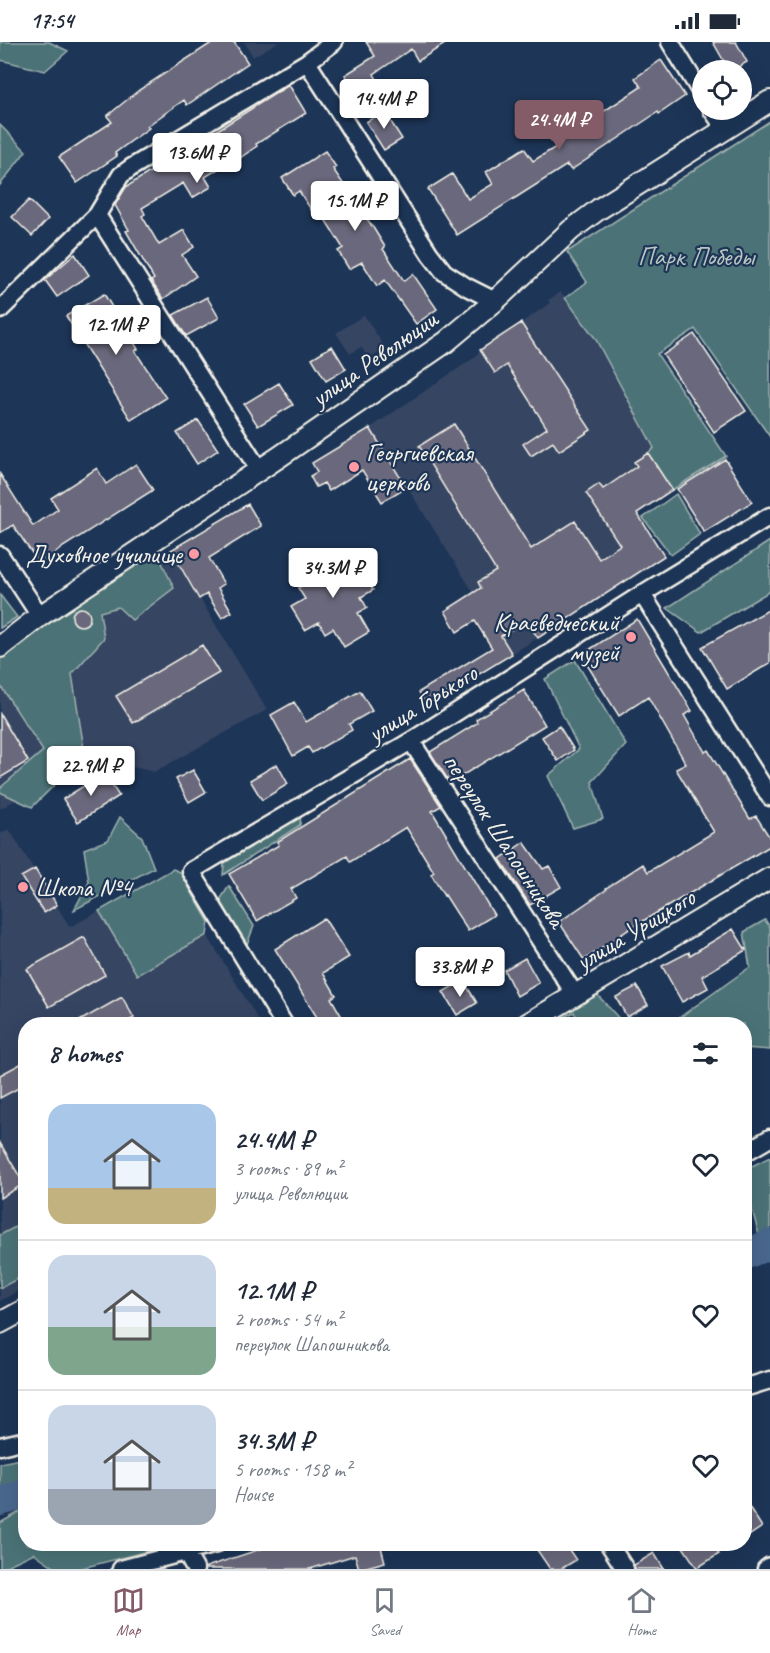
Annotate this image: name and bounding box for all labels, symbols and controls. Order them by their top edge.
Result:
text: 17:54 [30,7,74,35]
map controls [692,60,752,120]
button: locate [692,60,752,120]
pin: 14.4M ₽ [329,79,439,130]
text: 14.4M ₽ [354,86,414,111]
pin: 24.4M ₽ [504,100,614,151]
text: 24.4M ₽ [529,107,589,132]
pin: 13.6M ₽ [142,133,252,184]
text: 13.6M ₽ [166,140,228,165]
pin: 15.1M ₽ [300,181,410,232]
text: 15.1M ₽ [325,188,385,213]
park label: Парк Победы [638,240,756,273]
street label: улица Революции [303,302,445,415]
pin: 12.1M ₽ [61,305,171,356]
text: 12.1M ₽ [86,312,146,337]
place label: Георгиевская церковь [366,436,475,499]
marker: Георгиевская церковь [347,460,361,474]
place label: Духовное училище [26,538,184,571]
marker: Духовное училище [187,547,201,561]
pin: 34.3M ₽ [278,548,388,599]
text: 34.3M ₽ [303,555,363,580]
place label: Краеведческий музей [494,606,621,669]
marker: Краеведческий музей [624,630,638,644]
street label: улица Горького [360,656,485,751]
pin: 22.9M ₽ [36,746,146,797]
street label: переулок Шапошникова [436,747,575,936]
text: 22.9M ₽ [61,753,121,778]
place label: Школа №4 [35,871,134,904]
marker: Школа №4 [16,880,30,894]
street label: улица Урицкого [568,880,703,979]
pin: 33.8M ₽ [405,947,515,998]
text: 33.8M ₽ [430,954,490,979]
text: 8 homes [48,1037,121,1070]
icon: filters [689,1037,722,1070]
text: 24.4M ₽ [234,1123,313,1156]
icon: home [96,1128,168,1200]
icon: heart [689,1148,722,1181]
text: 3 rooms · 89 m² [234,1156,342,1181]
text: улица Революции [234,1181,347,1206]
text: 12.1M ₽ [234,1274,313,1307]
icon: home [96,1279,168,1351]
icon: heart [689,1299,722,1332]
text: 2 rooms · 54 m² [234,1307,342,1332]
text: переулок Шапошникова [234,1332,389,1357]
text: 34.3M ₽ [234,1424,313,1457]
icon: home [96,1429,168,1501]
icon: heart [689,1449,722,1482]
text: 5 rooms · 158 m² [234,1457,351,1482]
text: House [234,1482,273,1507]
tab: Map [112,1584,145,1640]
tab: Saved [368,1584,401,1640]
tab: Home [625,1584,658,1640]

